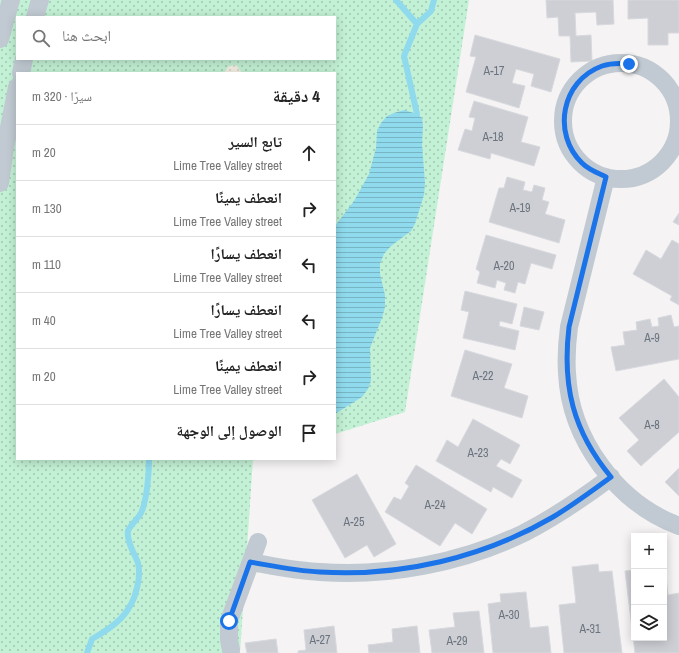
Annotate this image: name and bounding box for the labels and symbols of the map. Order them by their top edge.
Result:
route end [620,55,638,73]
house number: A-17 [483,63,505,79]
house number: A-18 [482,129,503,145]
house number: A-19 [509,200,530,216]
house number: A-20 [493,258,514,274]
house number: A-9 [643,330,660,346]
house number: A-22 [472,368,493,384]
house number: A-8 [643,417,660,433]
house number: A-23 [467,445,488,461]
house number: A-24 [424,497,446,513]
house number: A-25 [343,514,365,530]
house number: A-30 [498,607,519,623]
route start [220,612,238,630]
house number: A-31 [579,621,601,637]
house number: A-27 [309,632,331,648]
house number: A-29 [446,633,467,649]

